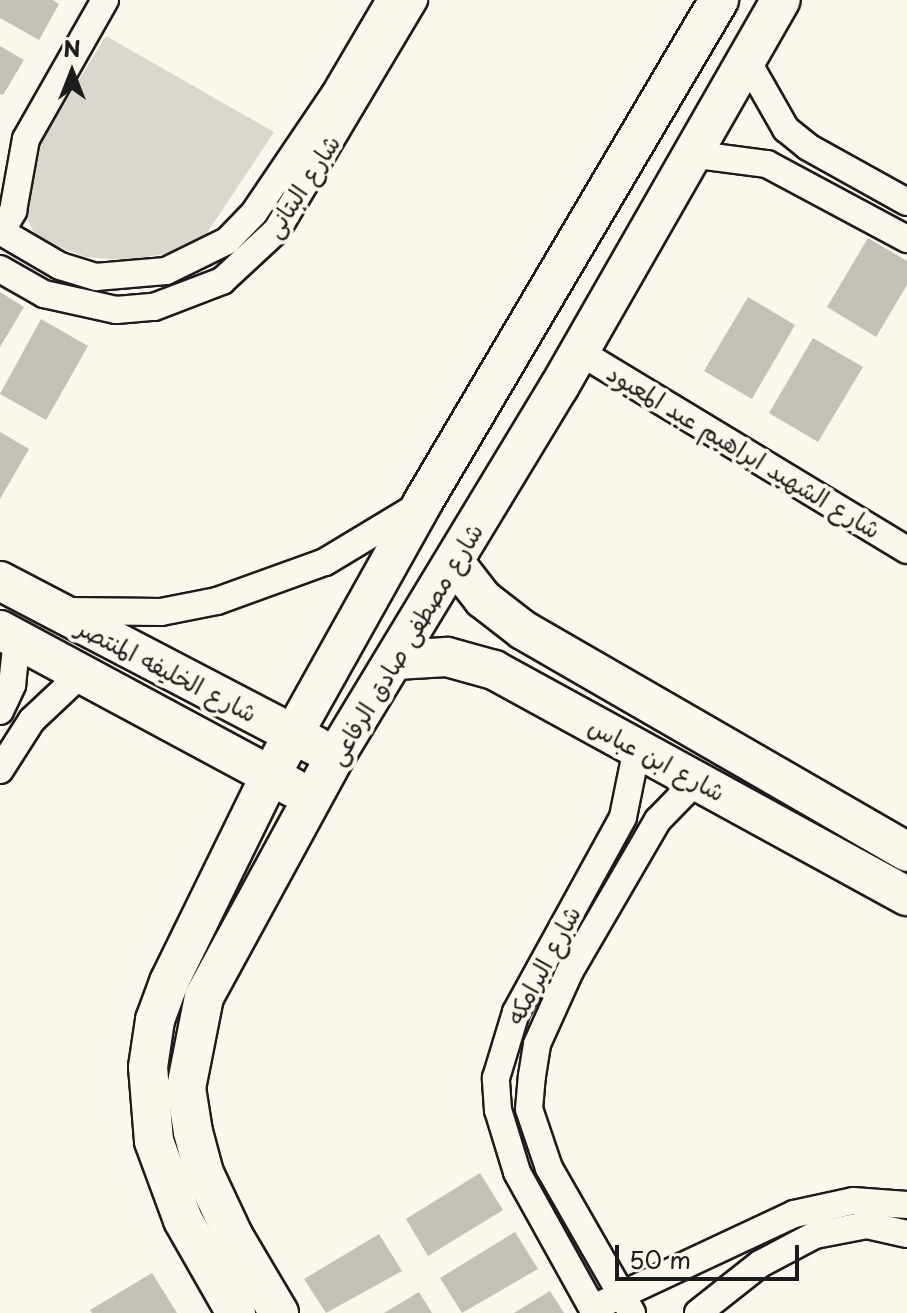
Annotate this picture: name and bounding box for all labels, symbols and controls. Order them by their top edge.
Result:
text: N [63,31,81,64]
north arrow [32,32,112,112]
street label: شارع البتانى [258,129,346,243]
street label: شارع الشهيد ابراهيم عبد المعبود [602,358,886,544]
street label: شارع مصطفى صادق الرفاعى [321,518,489,770]
street label: شارع الخليفه المنتصر [72,612,262,728]
street label: شارع ابن عباس [584,711,730,807]
street label: شارع البرامكه [500,901,586,1029]
scale bar [619,1229,803,1279]
text: 50 m [629,1241,691,1277]

